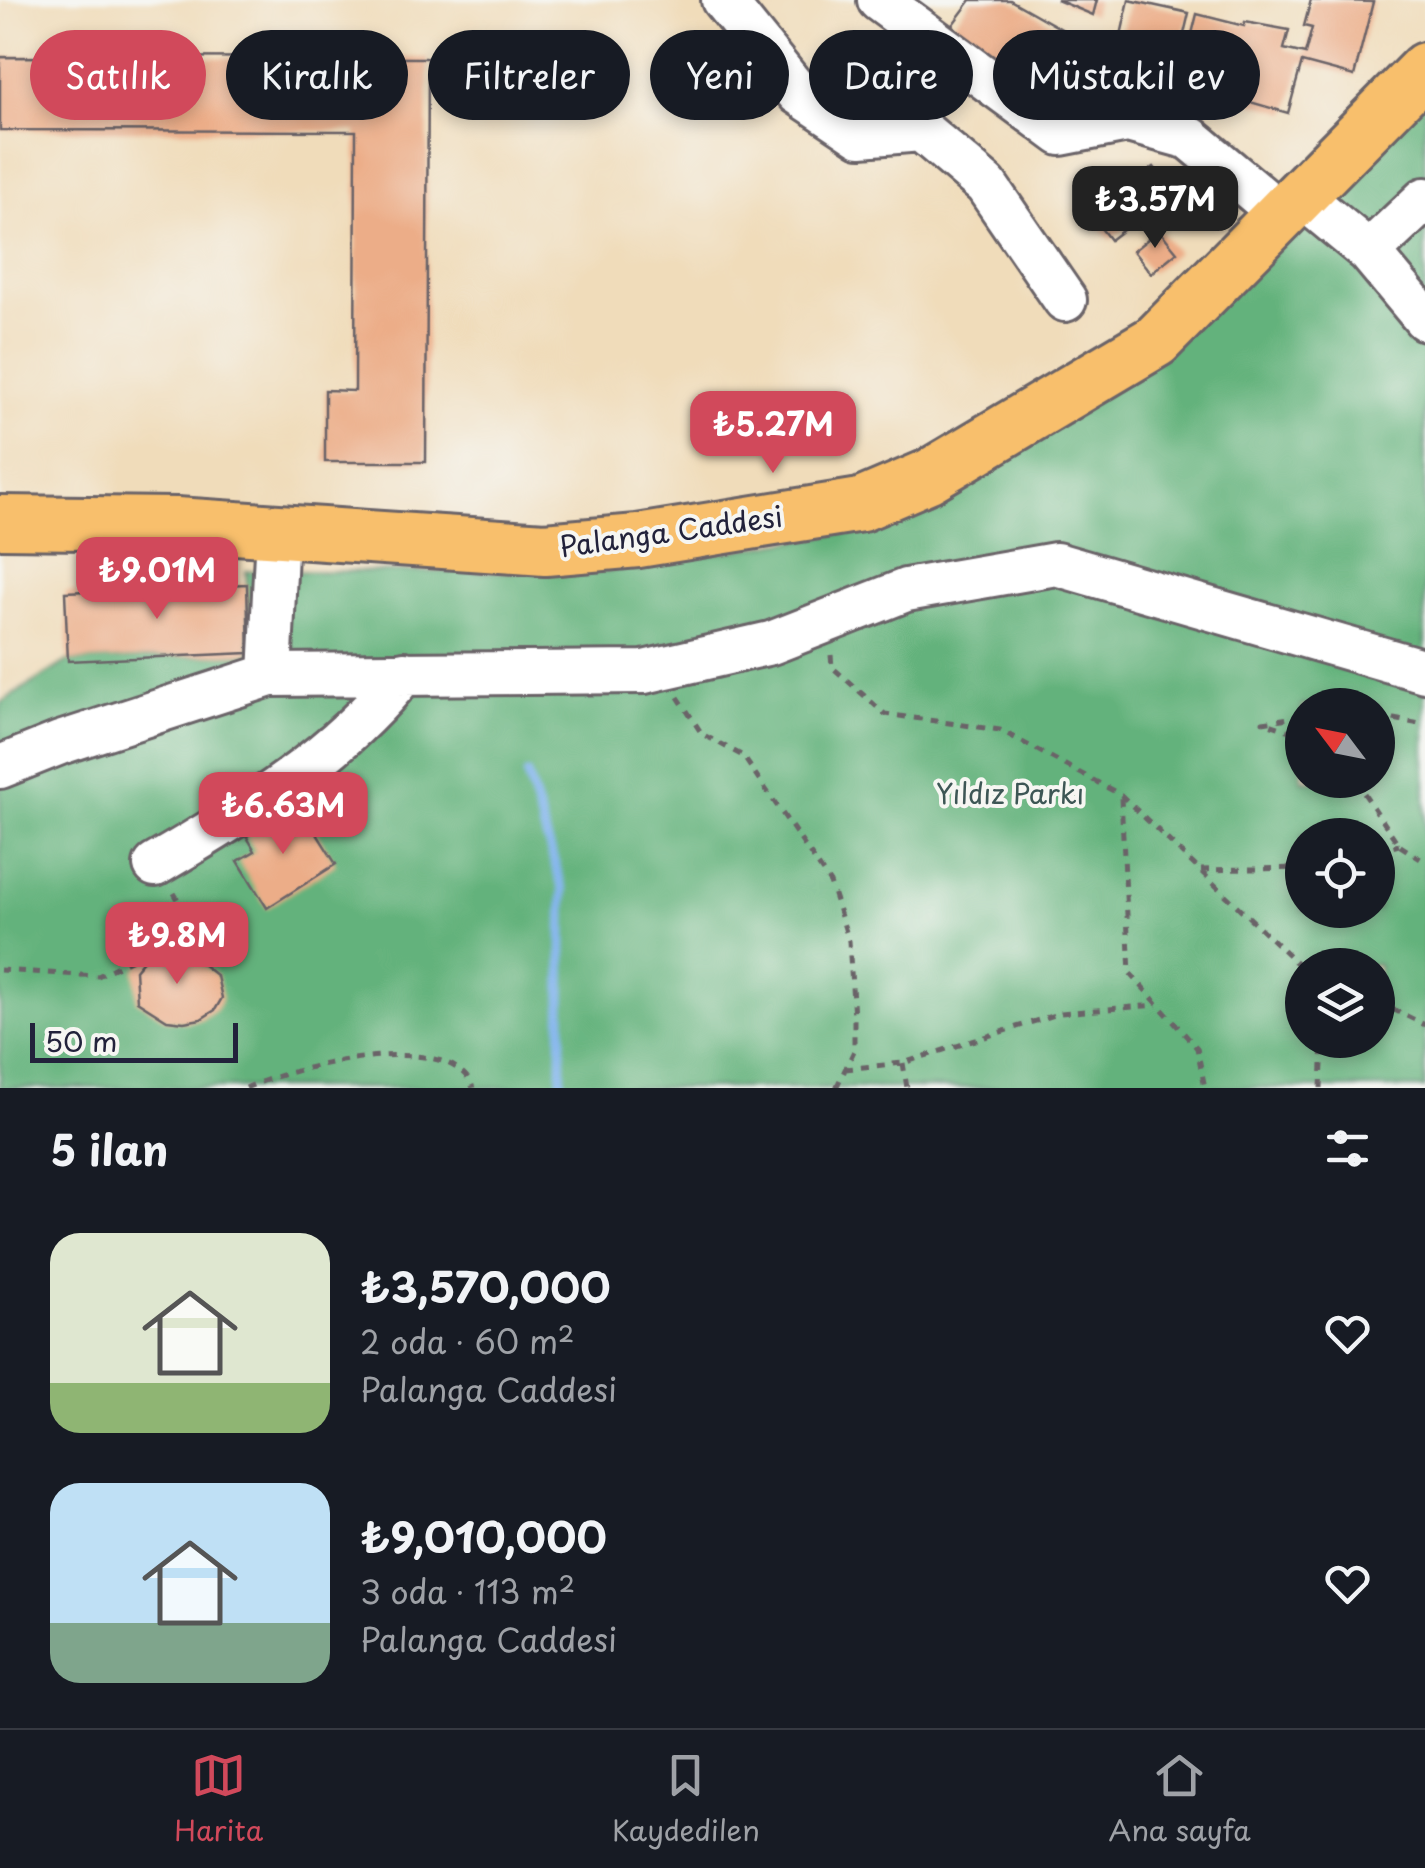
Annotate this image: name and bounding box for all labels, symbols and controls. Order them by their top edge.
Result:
chip: Satılık [30,30,206,120]
chip: Kiralık [226,30,408,120]
chip: Filtreler [428,30,630,120]
chip: Yeni [650,30,789,120]
chip: Daire [809,30,973,120]
chip: Müstakil ev [993,30,1260,120]
pin: ₺3.57M [1074,166,1236,251]
text: ₺3.57M [1094,174,1216,222]
pin: ₺5.27M [692,391,854,476]
text: ₺5.27M [712,399,834,447]
street label: Palanga Caddesi [556,494,785,567]
pin: ₺9.01M [76,537,238,622]
text: ₺9.01M [98,545,216,593]
north arrow [1285,688,1395,798]
map controls [1285,688,1395,1058]
park label: Yıldız Parkı [936,771,1084,814]
pin: ₺6.63M [202,772,364,857]
text: ₺6.63M [221,780,345,828]
button: locate [1285,818,1395,928]
pin: ₺9.8M [107,902,247,987]
text: ₺9.8M [127,910,227,958]
button: layers [1285,948,1395,1058]
scale bar [30,1018,238,1062]
text: 50 m [45,1019,118,1062]
text: 5 ilan [50,1117,168,1180]
icon: filters [1320,1121,1375,1176]
text: ₺3,570,000 [360,1254,611,1317]
icon: home [130,1273,250,1393]
icon: heart [1320,1306,1375,1361]
text: 2 oda · 60 m² [360,1317,575,1365]
text: Palanga Caddesi [360,1365,617,1413]
text: ₺9,010,000 [360,1504,607,1567]
icon: home [130,1523,250,1643]
icon: heart [1320,1556,1375,1611]
text: 3 oda · 113 m² [360,1567,575,1615]
text: Palanga Caddesi [360,1615,617,1663]
tab: Harita [174,1748,263,1851]
tab: Kaydedilen [612,1748,760,1851]
tab: Ana sayfa [1108,1748,1251,1851]

